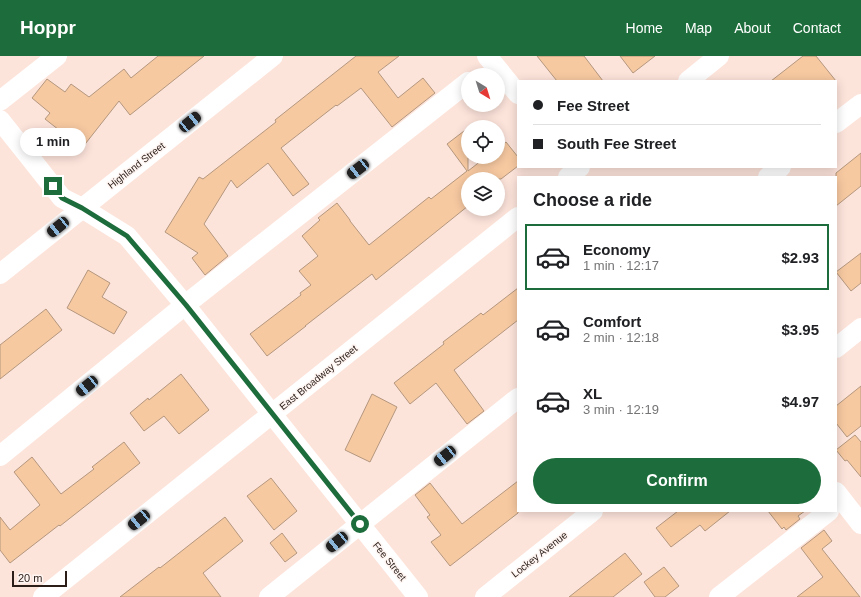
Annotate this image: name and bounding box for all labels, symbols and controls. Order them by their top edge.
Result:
text: Hoppr [20,17,76,38]
text: Home [626,20,663,36]
text: Map [685,20,712,36]
text: About [734,20,771,36]
text: Contact [793,20,841,36]
north arrow [461,68,505,112]
map controls [461,68,505,216]
text: Fee Street [557,97,630,114]
car [177,110,203,134]
button: locate [461,120,505,164]
callout: 1 min [20,128,86,156]
text: 1 min [36,134,70,149]
text: South Fee Street [557,135,676,152]
street label: Highland Street [106,140,167,191]
car [345,157,371,181]
button: layers [461,172,505,216]
route end [44,177,62,195]
text: Choose a ride [533,190,652,210]
car [45,215,71,239]
icon: car [535,239,571,275]
text: Economy [583,241,651,258]
text: $2.93 [781,249,819,266]
text: 1 min · 12:17 [583,258,659,273]
icon: car [535,311,571,347]
text: Comfort [583,313,641,330]
text: $3.95 [781,321,819,338]
text: 2 min · 12:18 [583,330,659,345]
street label: East Broadway Street [277,343,360,412]
car [74,374,100,398]
icon: car [535,383,571,419]
text: XL [583,385,602,402]
text: $4.97 [781,393,819,410]
text: 3 min · 12:19 [583,402,659,417]
car [432,444,458,468]
button: Confirm [533,458,821,504]
car [126,508,152,532]
route start [351,515,369,533]
street label: Lockey Avenue [509,529,570,580]
car [324,530,350,554]
street label: Fee Street [371,540,409,583]
scale bar [12,569,67,588]
text: 20 m [18,572,42,584]

